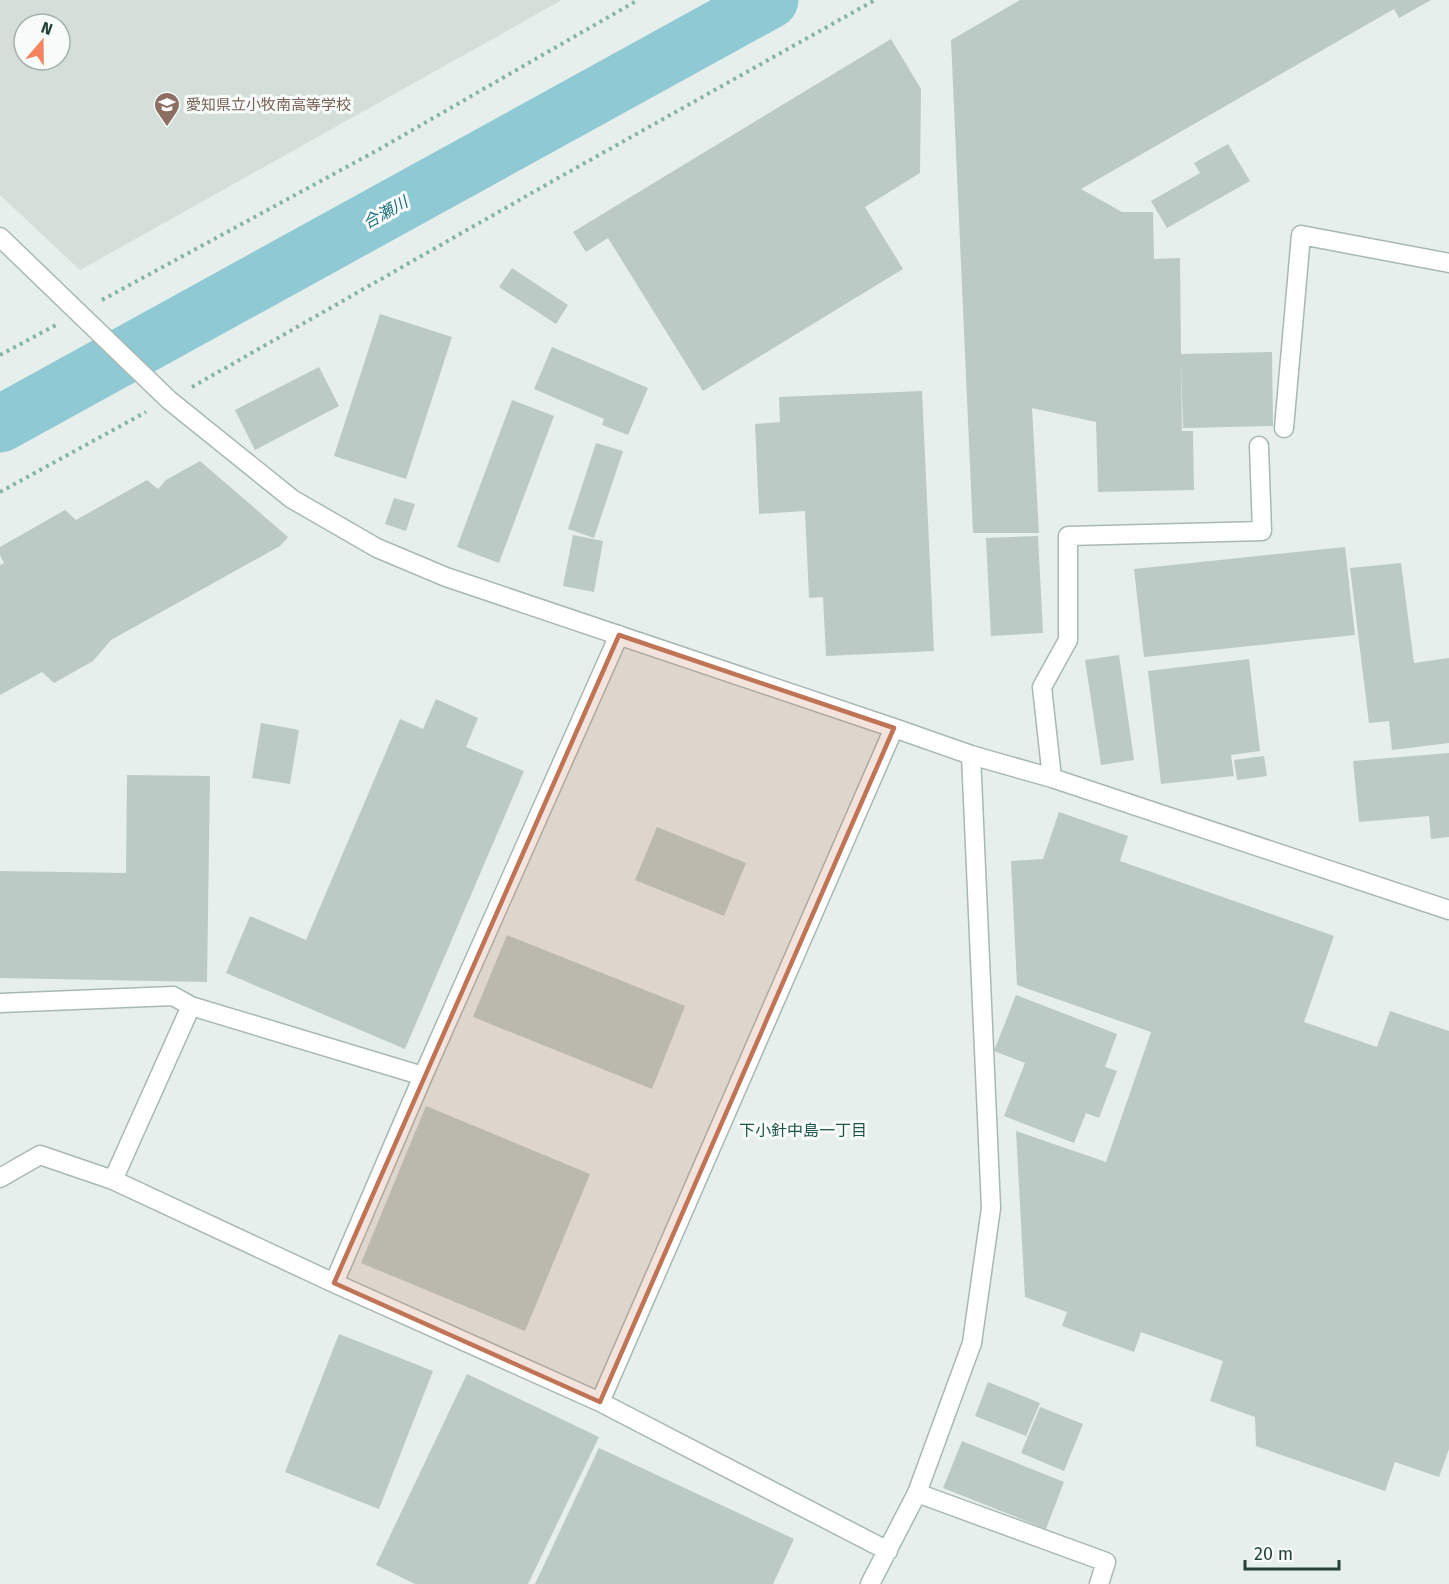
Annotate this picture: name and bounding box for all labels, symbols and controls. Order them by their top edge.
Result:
north arrow [12,12,72,72]
text: N [39,18,55,39]
school or university icon: 愛知県立小牧南高等学校 [152,90,182,128]
place label: 愛知県立小牧南高等学校 [186,96,351,114]
water label: 合瀬川 [360,192,413,232]
district label: 下小針中島一丁目 [739,1121,867,1140]
scale bar [1245,1533,1340,1571]
text: 20 m [1254,1543,1293,1565]

